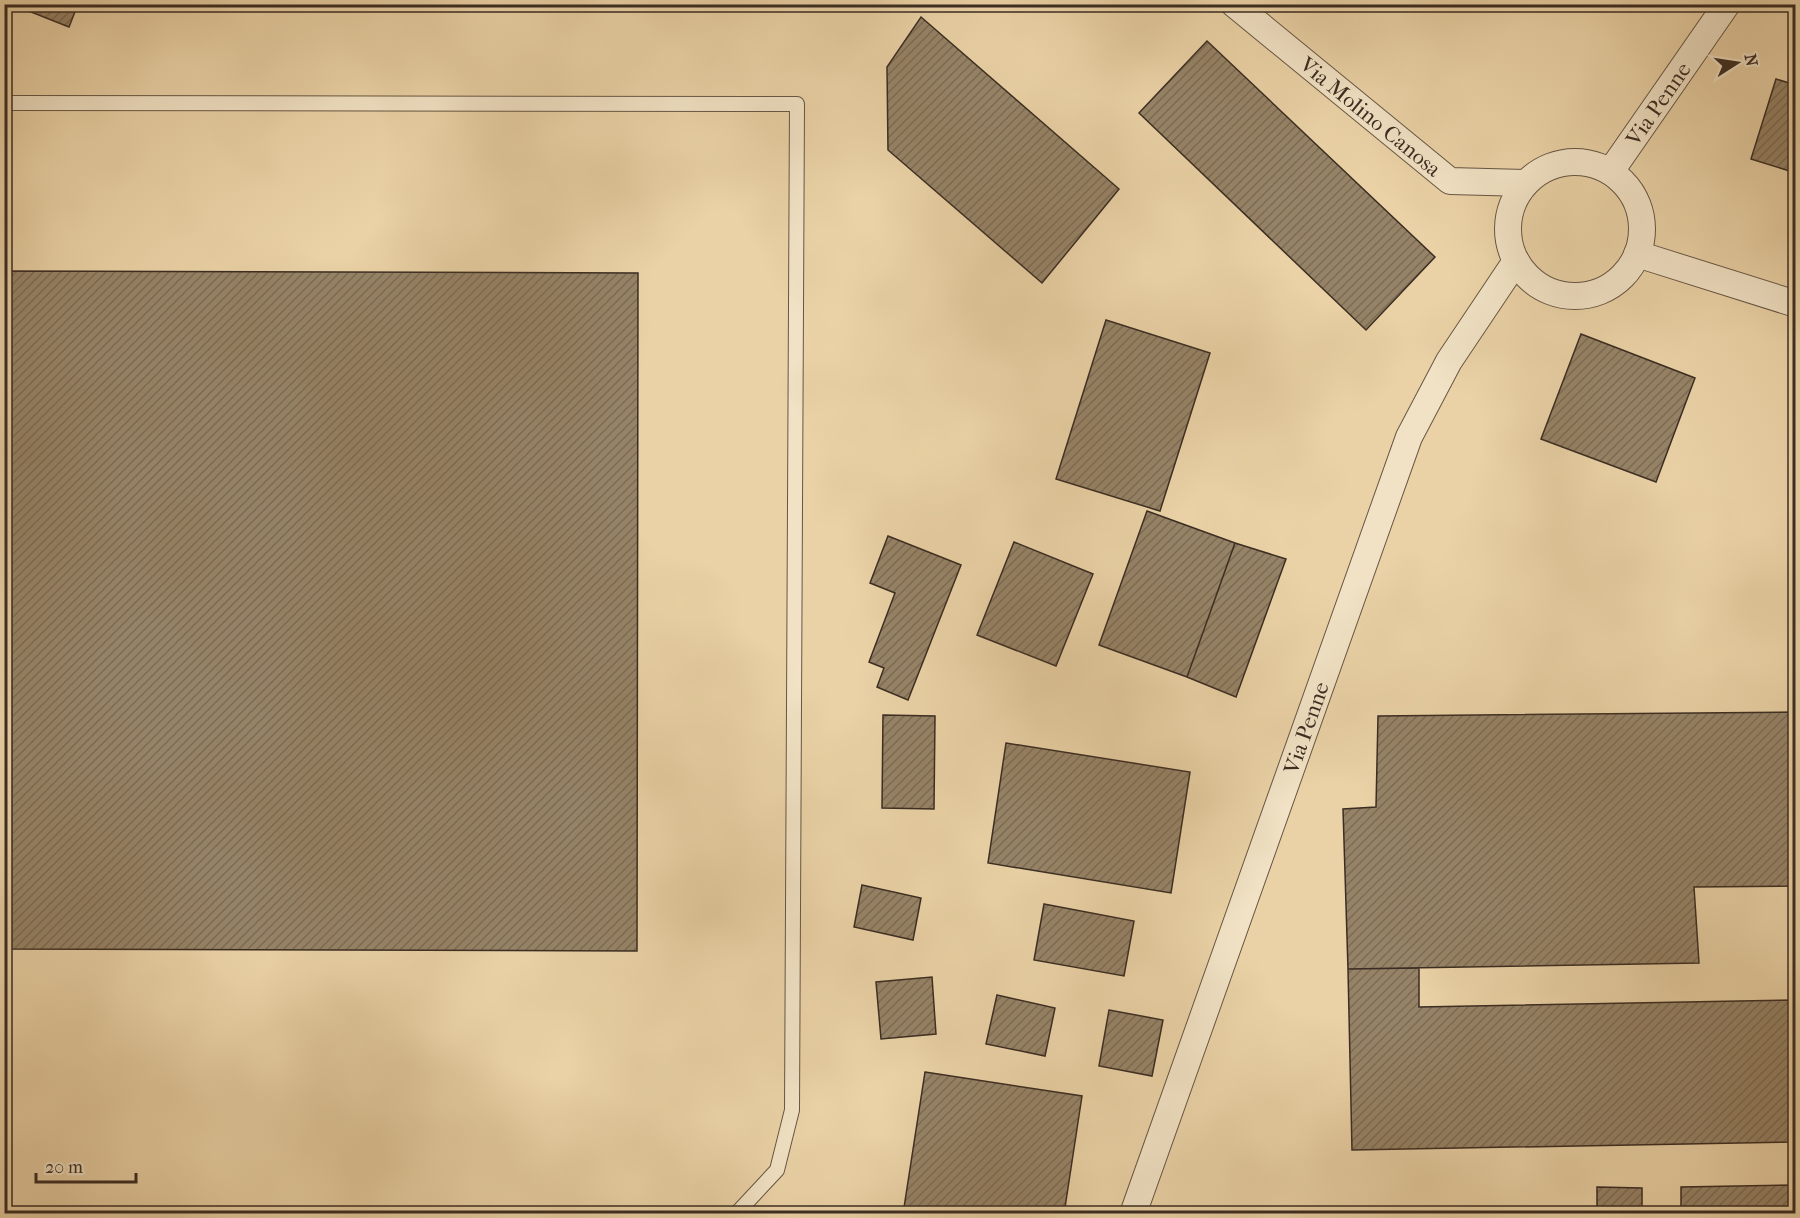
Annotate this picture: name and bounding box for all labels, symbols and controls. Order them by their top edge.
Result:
north arrow [1707,33,1767,93]
street label: Via Molino Canosa [1294,51,1447,183]
text: N [1741,52,1762,69]
street label: Via Penne [1620,57,1697,152]
street label: Via Penne [1278,679,1335,778]
scale bar [36,1146,136,1184]
text: 20 m [45,1157,83,1178]

